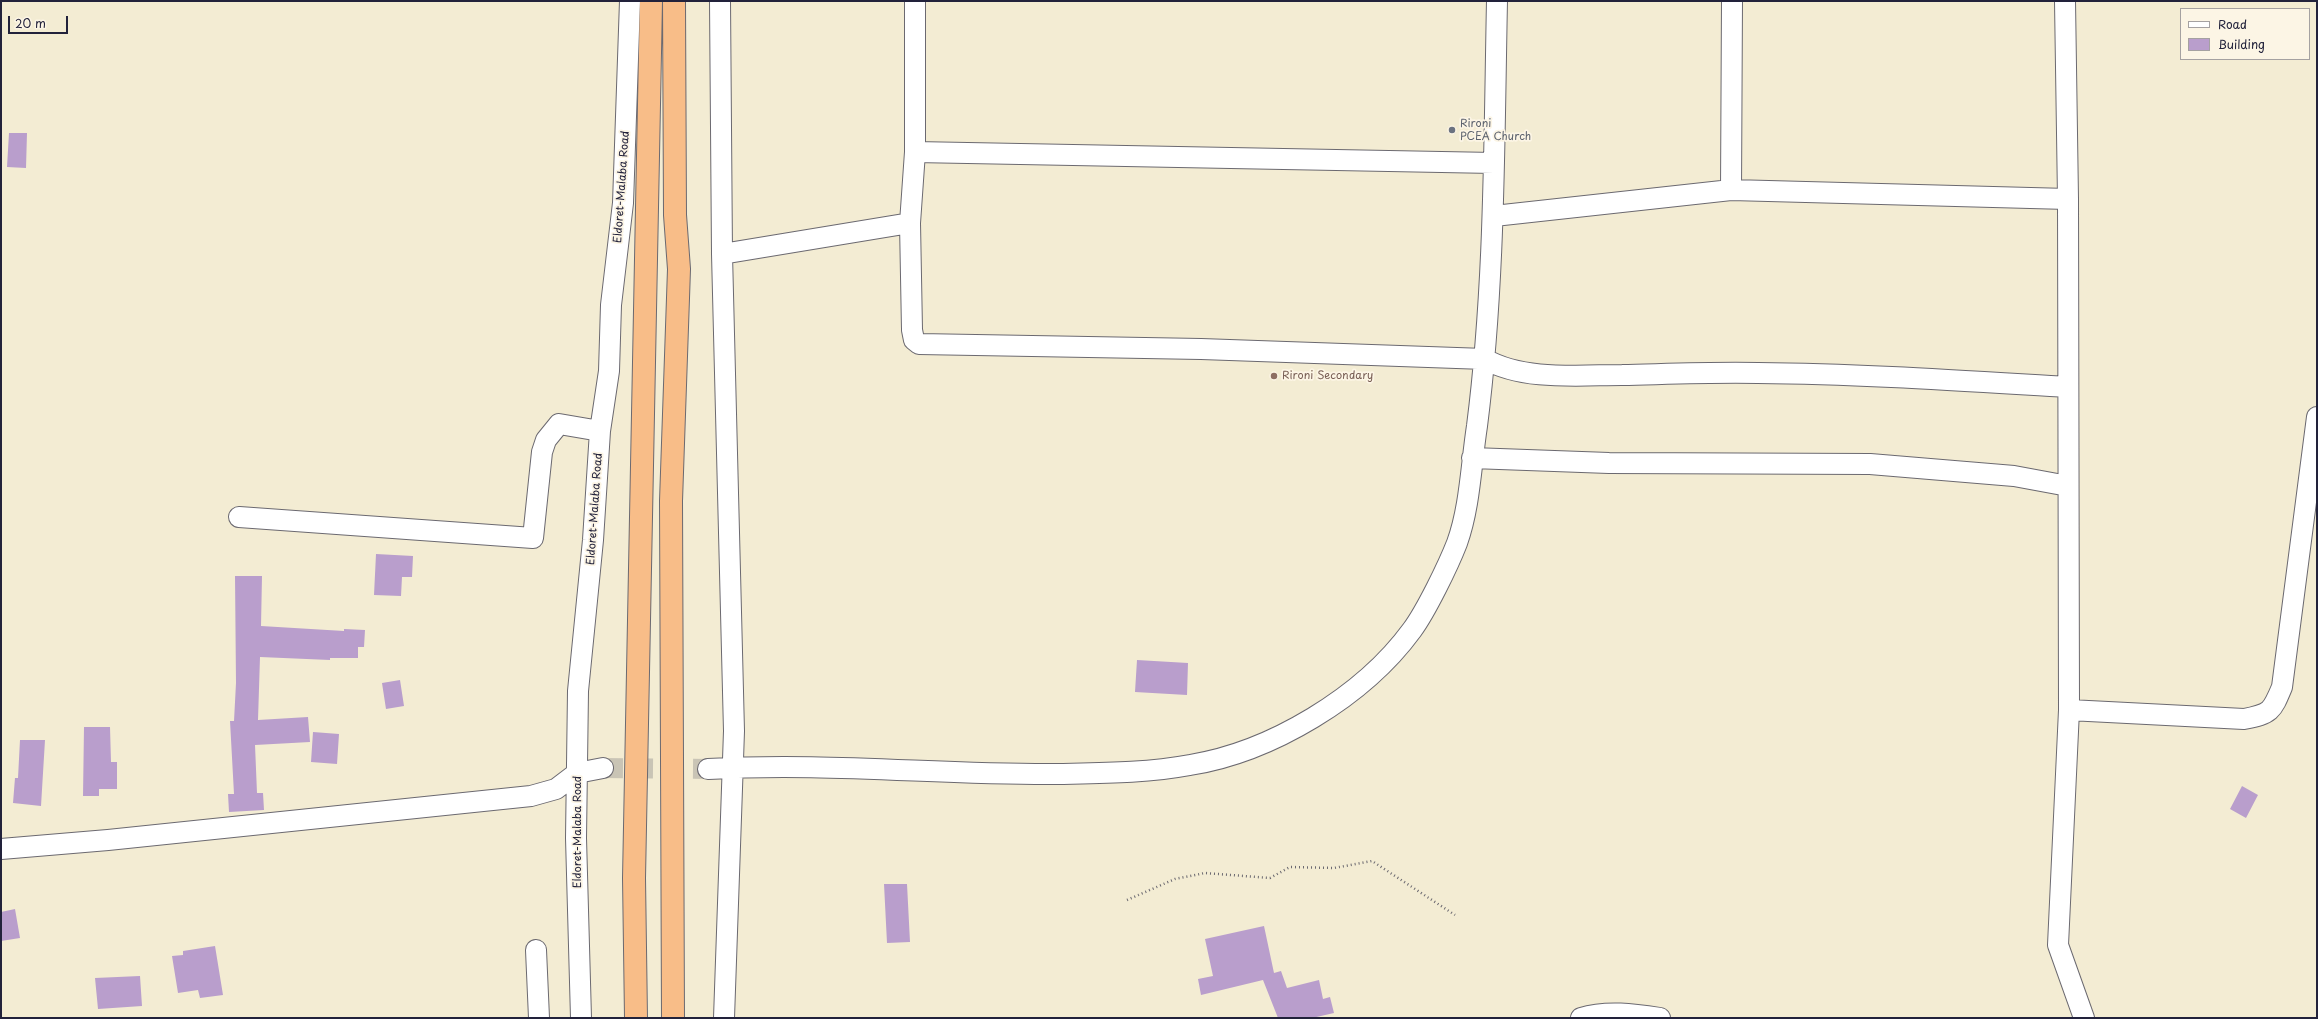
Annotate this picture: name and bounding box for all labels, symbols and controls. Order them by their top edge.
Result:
scale bar [10,8,70,34]
legend [2180,8,2310,60]
text: 20 m [15,14,46,32]
text: Road [2218,15,2247,33]
text: Building [2218,35,2265,53]
place label: Rironi PCEA Church [1460,117,1531,143]
marker: Rironi PCEA Church [1447,125,1457,135]
street label: Eldoret-Malaba Road [611,130,633,244]
place label: Rironi Secondary [1282,369,1373,383]
marker: Rironi Secondary [1269,371,1279,381]
street label: Eldoret-Malaba Road [584,452,606,566]
street label: Eldoret-Malaba Road [571,776,585,888]

